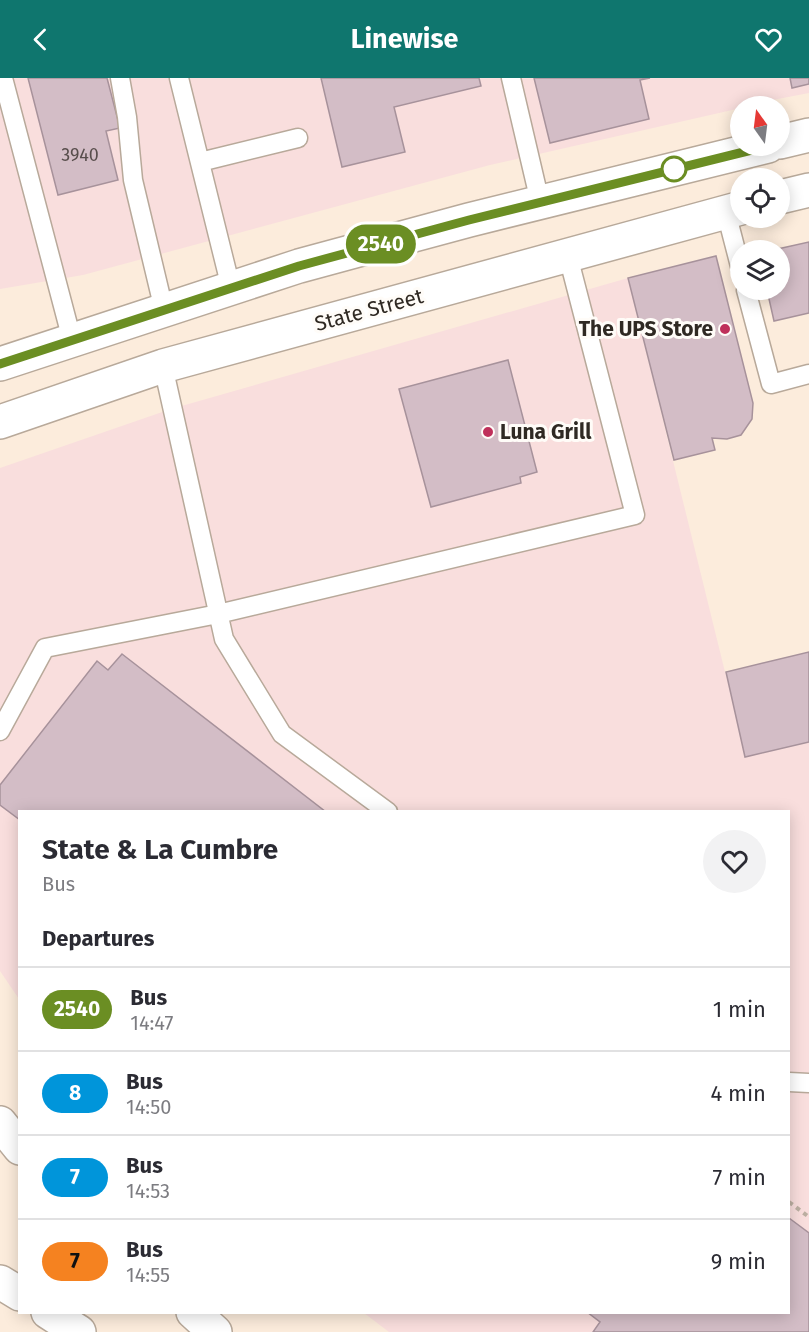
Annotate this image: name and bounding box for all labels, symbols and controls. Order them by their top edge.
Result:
icon: back [24,23,57,56]
text: Linewise [351,23,458,55]
icon: heart [752,23,785,56]
north arrow [730,96,790,156]
map controls [730,96,790,300]
house number: 3940 [61,144,99,166]
unlabelled marker [661,156,687,182]
button: locate [730,168,790,228]
line badge: 2540 [339,224,423,264]
text: 2540 [358,231,404,257]
button: layers [730,240,790,300]
street label: State Street [312,283,427,337]
place label: The UPS Store [579,316,713,342]
marker: The UPS Store [718,322,732,336]
place label: Luna Grill [500,419,592,445]
marker: Luna Grill [481,425,495,439]
button: heart [703,830,766,893]
text: State & La Cumbre [42,833,278,866]
text: Bus [42,872,75,896]
text: Departures [42,925,154,952]
text: Bus [130,984,167,1011]
text: 2540 [54,996,100,1022]
text: 1 min [713,996,766,1023]
text: 14:47 [130,1011,173,1035]
text: Bus [126,1068,163,1095]
text: 8 [69,1080,81,1106]
text: 4 min [711,1080,766,1107]
text: 14:50 [126,1095,171,1119]
text: Bus [126,1152,163,1179]
text: 7 [70,1164,80,1190]
text: 7 min [712,1164,766,1191]
text: 14:53 [126,1179,170,1203]
text: Bus [126,1236,163,1263]
text: 7 [70,1248,80,1274]
text: 9 min [711,1248,766,1275]
text: 14:55 [126,1263,170,1287]

